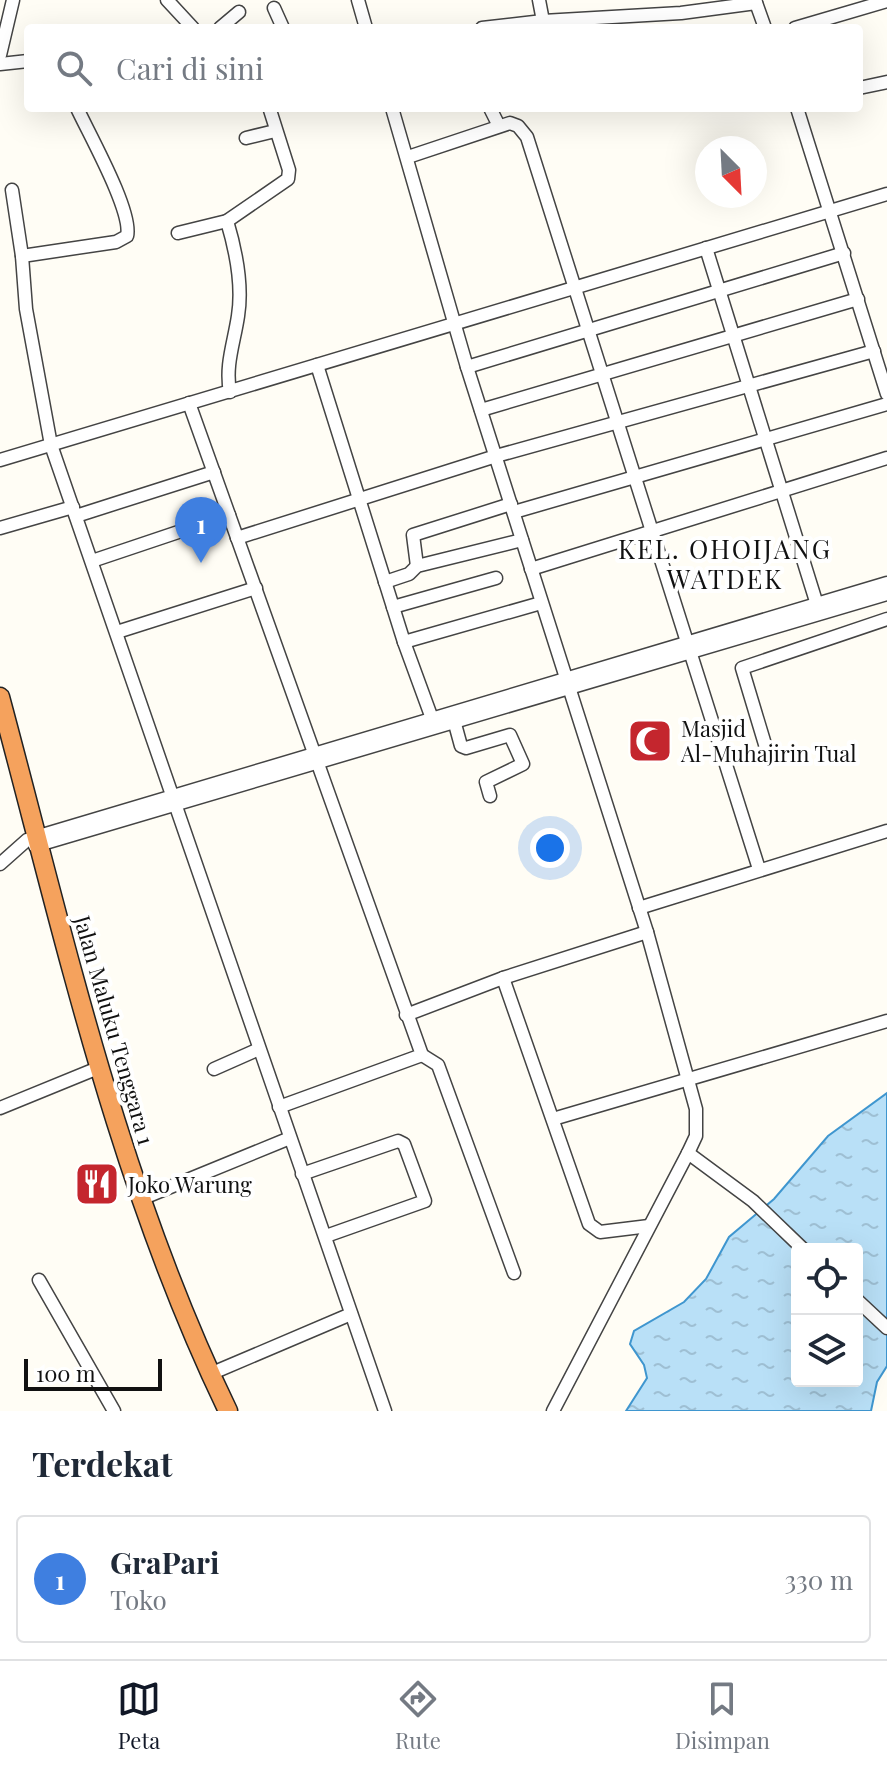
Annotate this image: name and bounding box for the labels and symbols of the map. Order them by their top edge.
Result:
north arrow [695,136,767,208]
pin: 1 [175,497,227,563]
district label: KEL. OHOIJANG WATDEK [618,531,832,596]
place label: Masjid Al-Muhajirin Tual [680,713,857,768]
mosque icon: Masjid Al-Muhajirin Tual [626,717,674,765]
your location [530,828,570,868]
street label: Jalan Maluku Tenggara 1 [68,911,162,1148]
restaurant icon: Joko Warung [73,1160,121,1208]
place label: Joko Warung [127,1169,252,1199]
scale bar [24,1355,162,1391]

